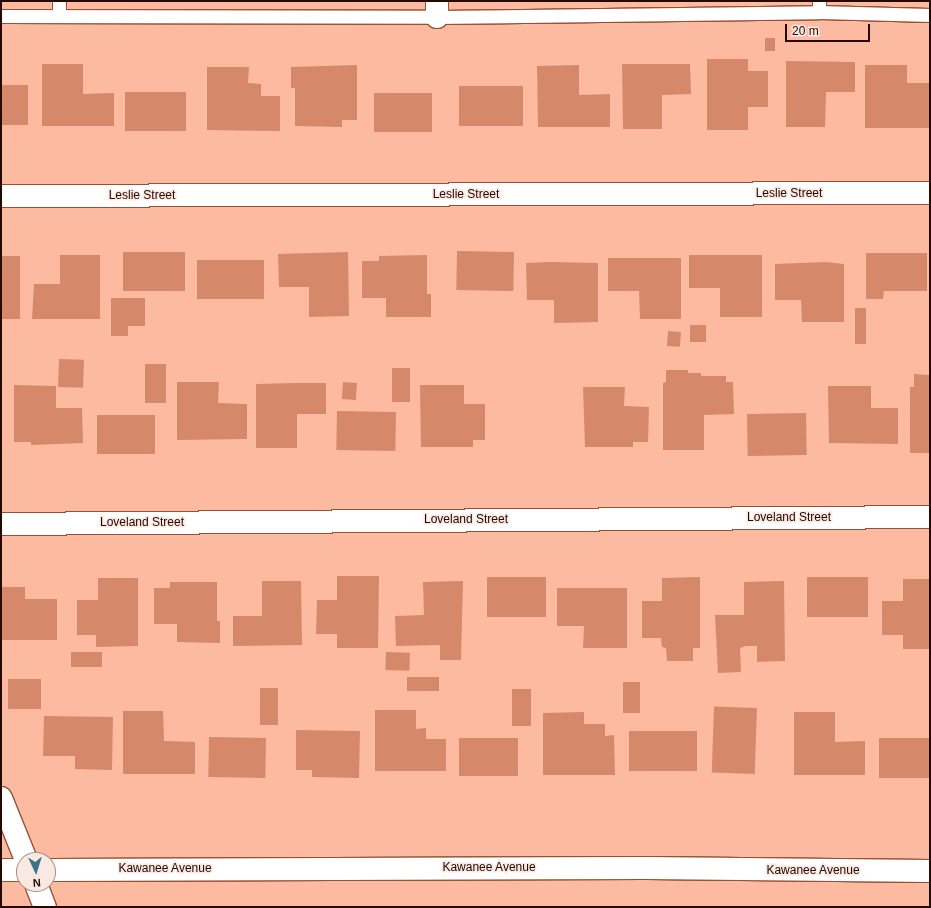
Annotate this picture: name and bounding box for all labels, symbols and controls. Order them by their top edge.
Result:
scale bar [787,16,872,42]
text: 20 m [792,24,819,38]
street label: Leslie Street [756,187,822,201]
street label: Leslie Street [433,188,499,202]
street label: Leslie Street [109,189,175,203]
street label: Loveland Street [747,511,831,525]
street label: Loveland Street [424,513,508,527]
street label: Loveland Street [100,516,184,530]
north arrow [16,852,56,892]
street label: Kawanee Avenue [442,861,536,875]
street label: Kawanee Avenue [118,862,212,876]
street label: Kawanee Avenue [766,864,860,878]
text: N [32,877,41,889]

